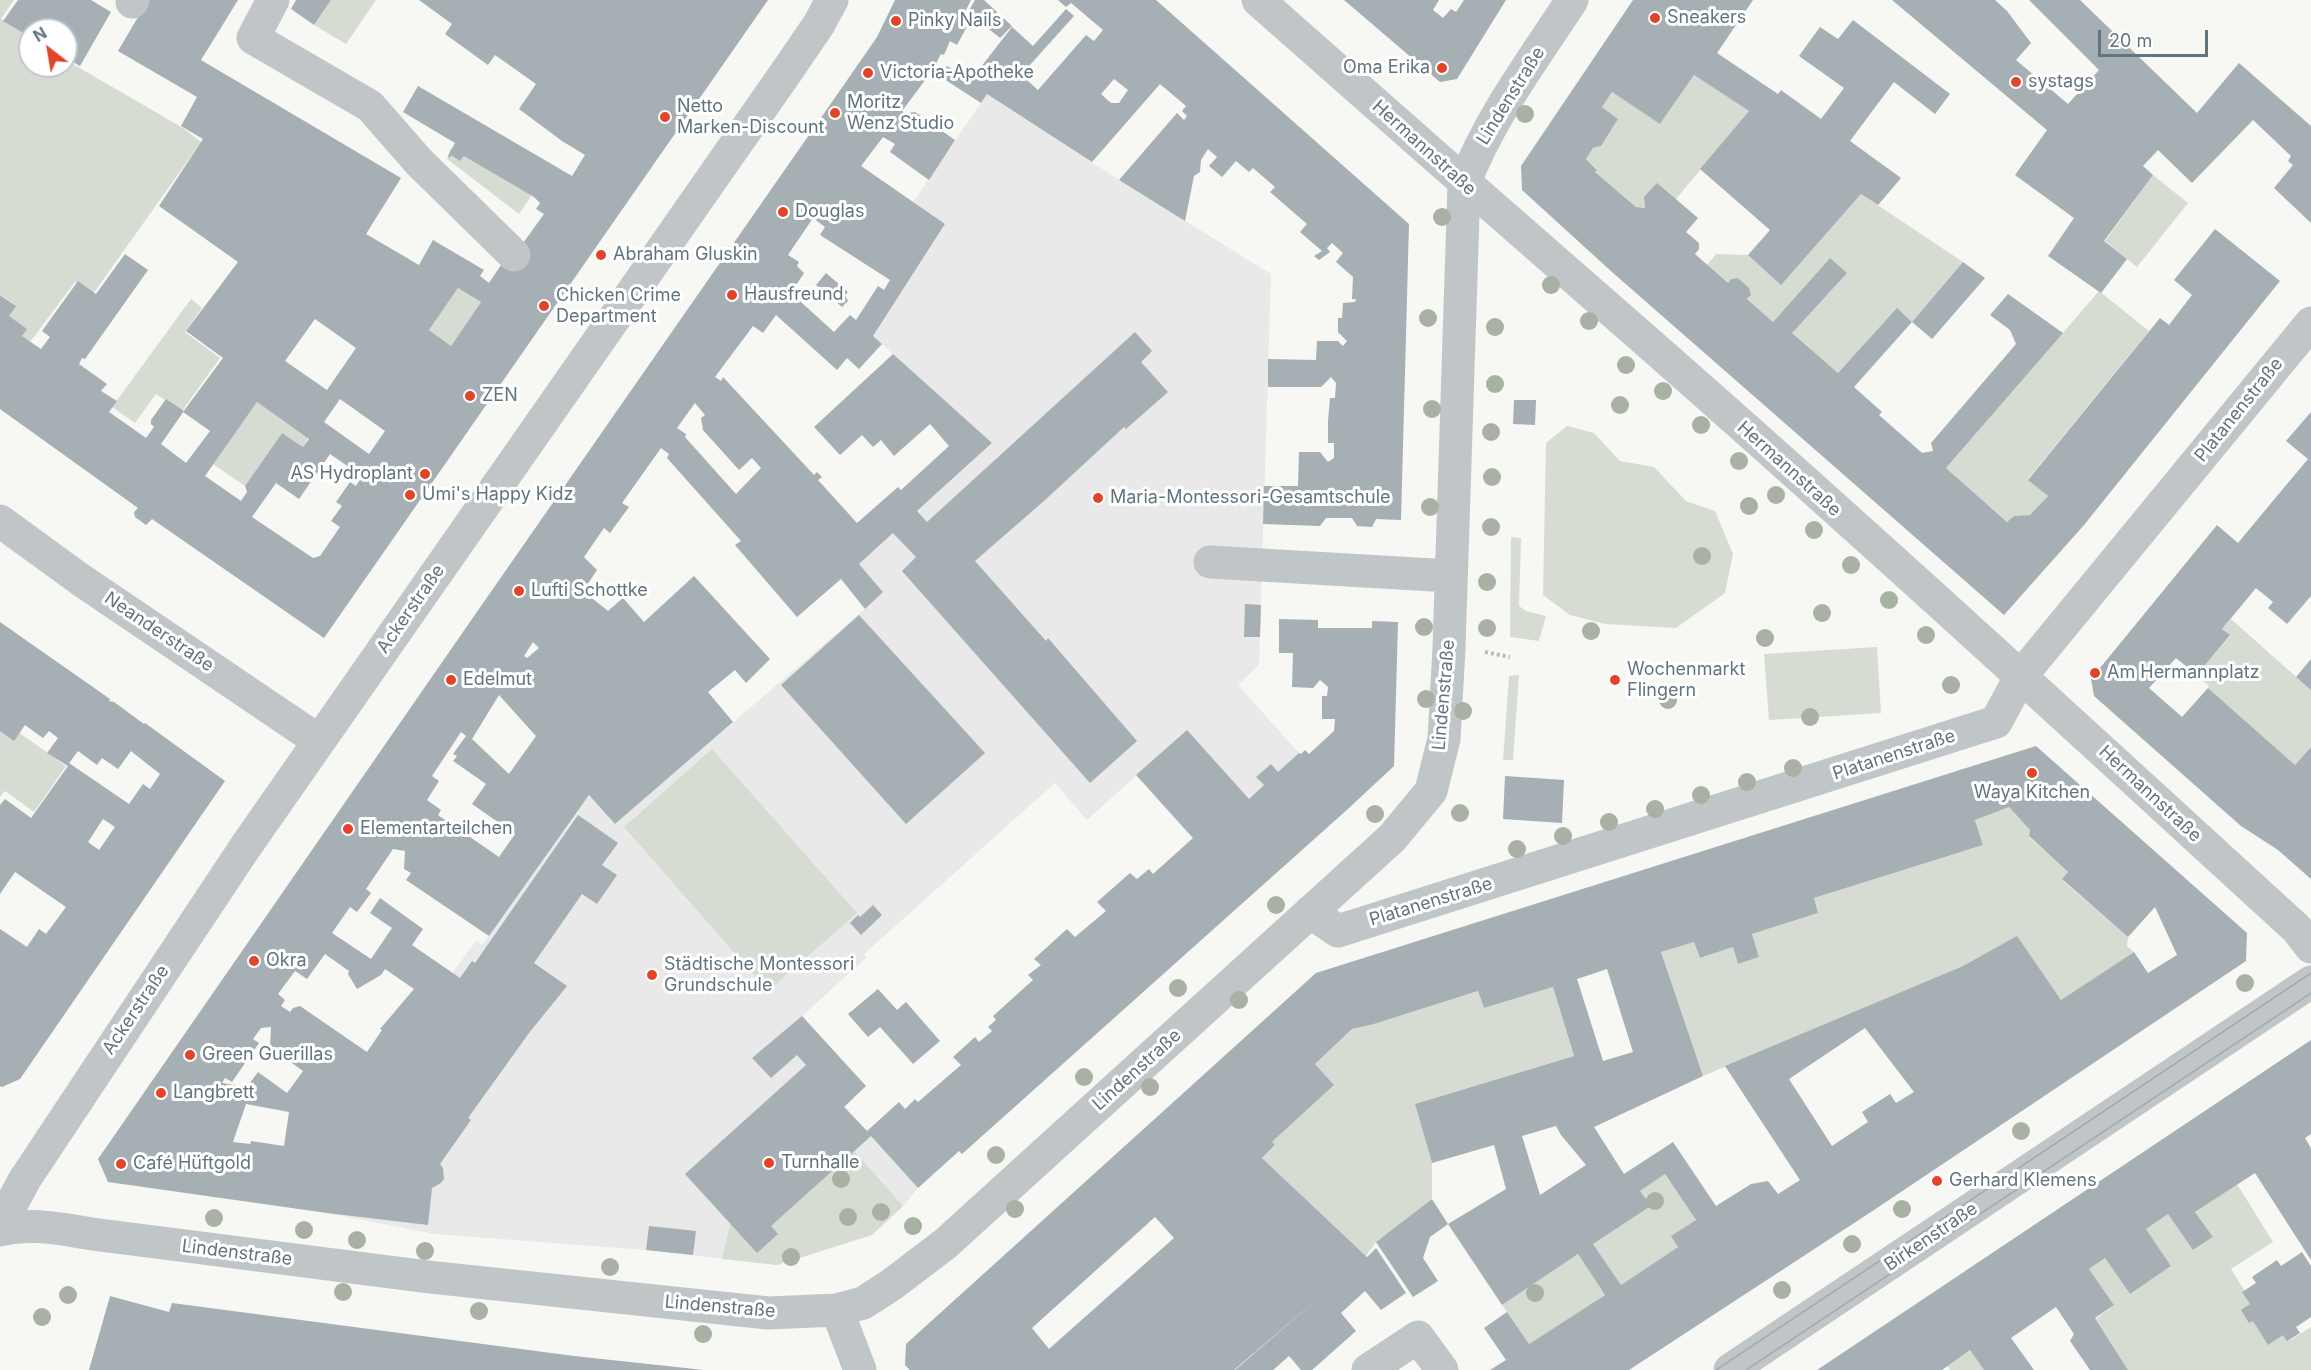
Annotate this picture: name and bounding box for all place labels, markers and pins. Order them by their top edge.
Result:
place label: Sneakers [1667,7,1746,29]
place label: Pinky Nails [908,10,1001,32]
marker: Sneakers [1648,11,1662,25]
marker: Pinky Nails [889,14,903,28]
place label: Oma Erika [1343,57,1430,79]
marker: Oma Erika [1435,61,1449,75]
place label: Victoria-Apotheke [880,62,1034,84]
marker: Victoria-Apotheke [861,66,875,80]
place label: systags [2028,71,2094,93]
marker: systags [2009,75,2023,89]
place label: Moritz Wenz Studio [847,92,954,134]
place label: Netto Marken-Discount [677,96,824,138]
marker: Moritz Wenz Studio [828,106,842,120]
marker: Netto Marken-Discount [658,110,672,124]
place label: Douglas [795,201,864,223]
marker: Douglas [776,205,790,219]
place label: Abraham Gluskin [613,244,758,266]
marker: Abraham Gluskin [594,248,608,262]
place label: Hausfreund [744,284,844,306]
place label: Chicken Crime Department [556,285,681,328]
marker: Hausfreund [725,288,739,302]
marker: Chicken Crime Department [537,299,551,313]
place label: ZEN [482,385,518,407]
marker: ZEN [463,389,477,403]
place label: AS Hydroplant [290,463,413,485]
marker: AS Hydroplant [418,467,432,481]
place label: Umi's Happy Kidz [422,484,574,506]
place label: Maria-Montessori-Gesamtschule [1110,487,1390,509]
marker: Umi's Happy Kidz [403,488,417,502]
marker: Maria-Montessori-Gesamtschule [1091,491,1105,505]
place label: Lufti Schottke [531,580,648,602]
marker: Lufti Schottke [512,584,526,598]
place label: Wochenmarkt Flingern [1627,659,1745,702]
place label: Am Hermannplatz [2107,662,2260,684]
marker: Am Hermannplatz [2088,666,2102,680]
place label: Edelmut [463,669,532,691]
marker: Edelmut [444,673,458,687]
marker: Wochenmarkt Flingern [1608,673,1622,687]
marker: Waya Kitchen [2025,766,2039,780]
place label: Waya Kitchen [1974,782,2090,804]
place label: Elementarteilchen [360,818,513,840]
marker: Elementarteilchen [341,822,355,836]
place label: Okra [266,950,307,972]
marker: Okra [247,954,261,968]
place label: Städtische Montessori Grundschule [664,954,854,996]
marker: Städtische Montessori Grundschule [645,968,659,982]
place label: Green Guerillas [202,1044,333,1066]
marker: Green Guerillas [183,1048,197,1062]
place label: Langbrett [173,1082,254,1104]
marker: Langbrett [154,1086,168,1100]
place label: Turnhalle [781,1152,860,1174]
place label: Café Hüftgold [133,1153,251,1175]
marker: Turnhalle [762,1156,776,1170]
marker: Café Hüftgold [114,1157,128,1171]
place label: Gerhard Klemens [1949,1170,2097,1192]
marker: Gerhard Klemens [1930,1174,1944,1188]

